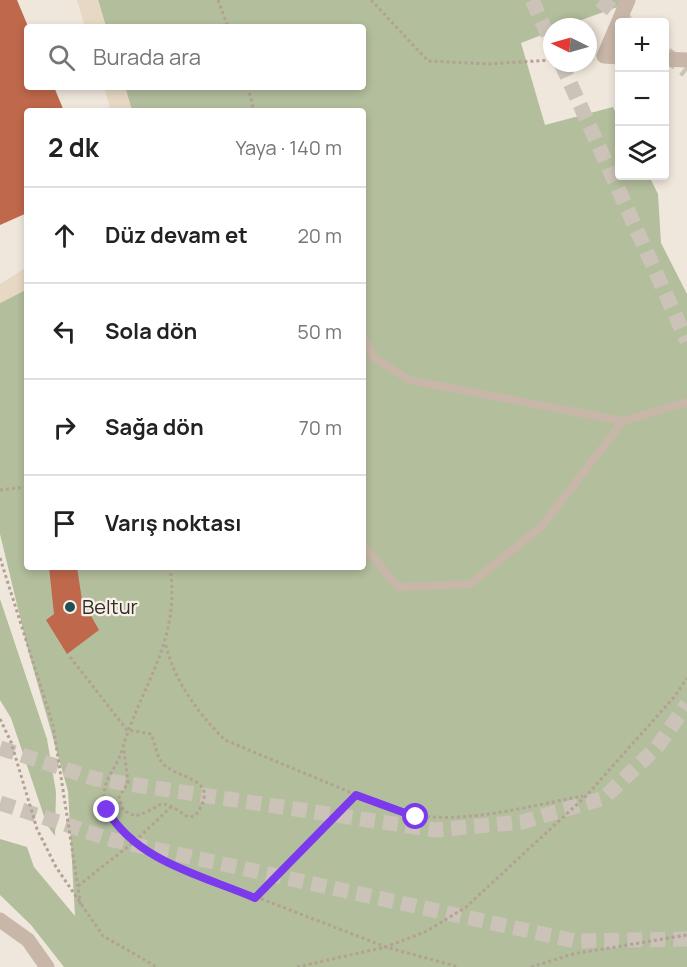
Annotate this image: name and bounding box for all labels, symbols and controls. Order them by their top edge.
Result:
north arrow [543,18,597,72]
map controls [615,18,669,180]
button: + [615,18,669,72]
search box [24,24,366,90]
icon: search [45,41,78,74]
text: Burada ara [93,42,201,72]
button: − [615,72,669,126]
button: layers [615,126,669,180]
text: 2 dk [48,129,99,165]
text: Yaya · 140 m [235,134,342,161]
icon: ahead [48,219,81,252]
text: Düz devam et [105,220,248,250]
text: 20 m [297,222,342,249]
icon: left [48,315,81,348]
text: Sola dön [105,316,197,346]
text: 50 m [297,318,342,345]
icon: right [48,411,81,444]
text: Sağa dön [105,412,204,442]
text: 70 m [299,414,342,441]
icon: arrive [48,507,81,540]
text: Varış noktası [105,508,241,538]
place label: Beltur [82,593,138,620]
marker: Beltur [63,600,77,614]
route end [93,796,119,822]
route start [402,803,428,829]

